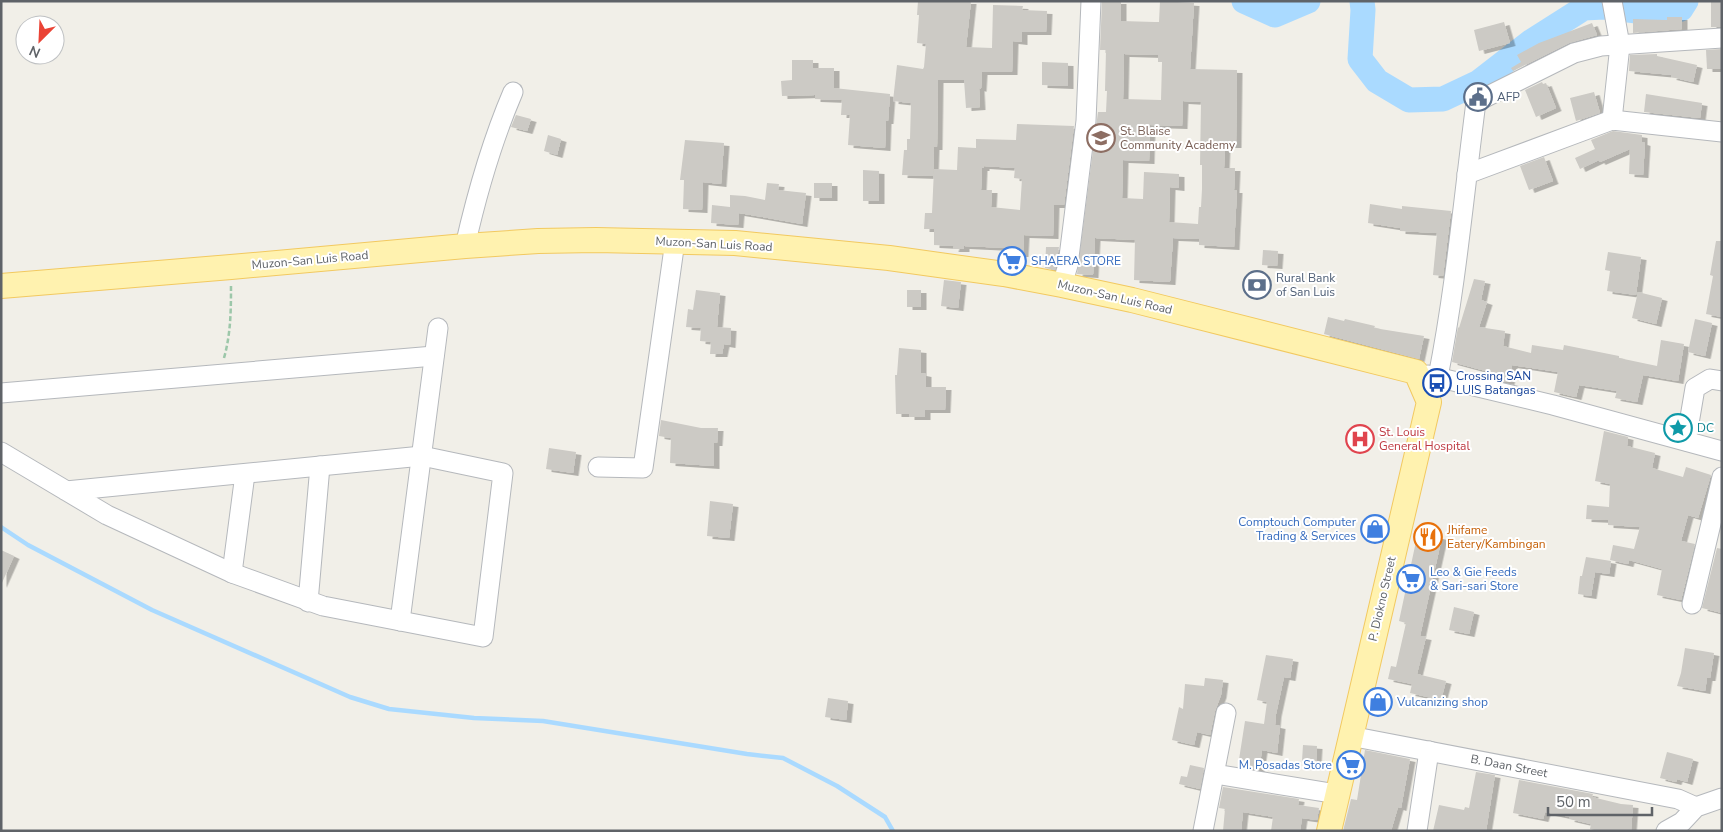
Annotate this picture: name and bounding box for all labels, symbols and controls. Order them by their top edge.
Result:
north arrow [15,15,65,65]
text: N [26,41,44,62]
public building icon: AFP [1463,82,1493,112]
place label: AFP [1497,89,1520,105]
school or university icon: St. Blaise Community Academy [1086,123,1116,153]
place label: St. Blaise Community Academy [1120,123,1236,153]
street label: Muzon-San Luis Road [655,233,773,255]
supermarket icon: SHAERA STORE [997,246,1027,276]
street label: Muzon-San Luis Road [251,247,369,273]
place label: SHAERA STORE [1031,253,1121,269]
bank icon: Rural Bank of San Luis [1242,270,1272,300]
place label: Rural Bank of San Luis [1276,270,1336,300]
street label: Muzon-San Luis Road [1056,276,1174,318]
bus stop icon: Crossing SAN LUIS Batangas [1422,368,1452,398]
place label: Crossing SAN LUIS Batangas [1456,368,1536,398]
place icon: DC [1663,413,1693,443]
place label: DC [1697,420,1714,436]
hospital icon: St. Louis General Hospital [1345,424,1375,454]
place label: St. Louis General Hospital [1379,424,1470,454]
place label: Comptouch Computer Trading & Services [1238,514,1357,544]
shop icon: Comptouch Computer Trading & Services [1360,514,1390,544]
restaurant icon: Jhifame Eatery/Kambingan [1413,522,1443,552]
place label: Jhifame Eatery/Kambingan [1446,522,1546,552]
street label: P. Diokno Street [1364,554,1400,643]
supermarket icon: Leo & Gie Feeds & Sari-sari Store [1396,564,1426,594]
place label: Leo & Gie Feeds & Sari-sari Store [1430,564,1518,594]
shop icon: Vulcanizing shop [1363,687,1393,717]
place label: Vulcanizing shop [1396,694,1488,710]
supermarket icon: M. Posadas Store [1336,750,1366,780]
street label: B. Daan Street [1469,751,1550,781]
place label: M. Posadas Store [1239,757,1332,773]
scale bar [1548,784,1652,816]
text: 50 m [1556,792,1591,812]

